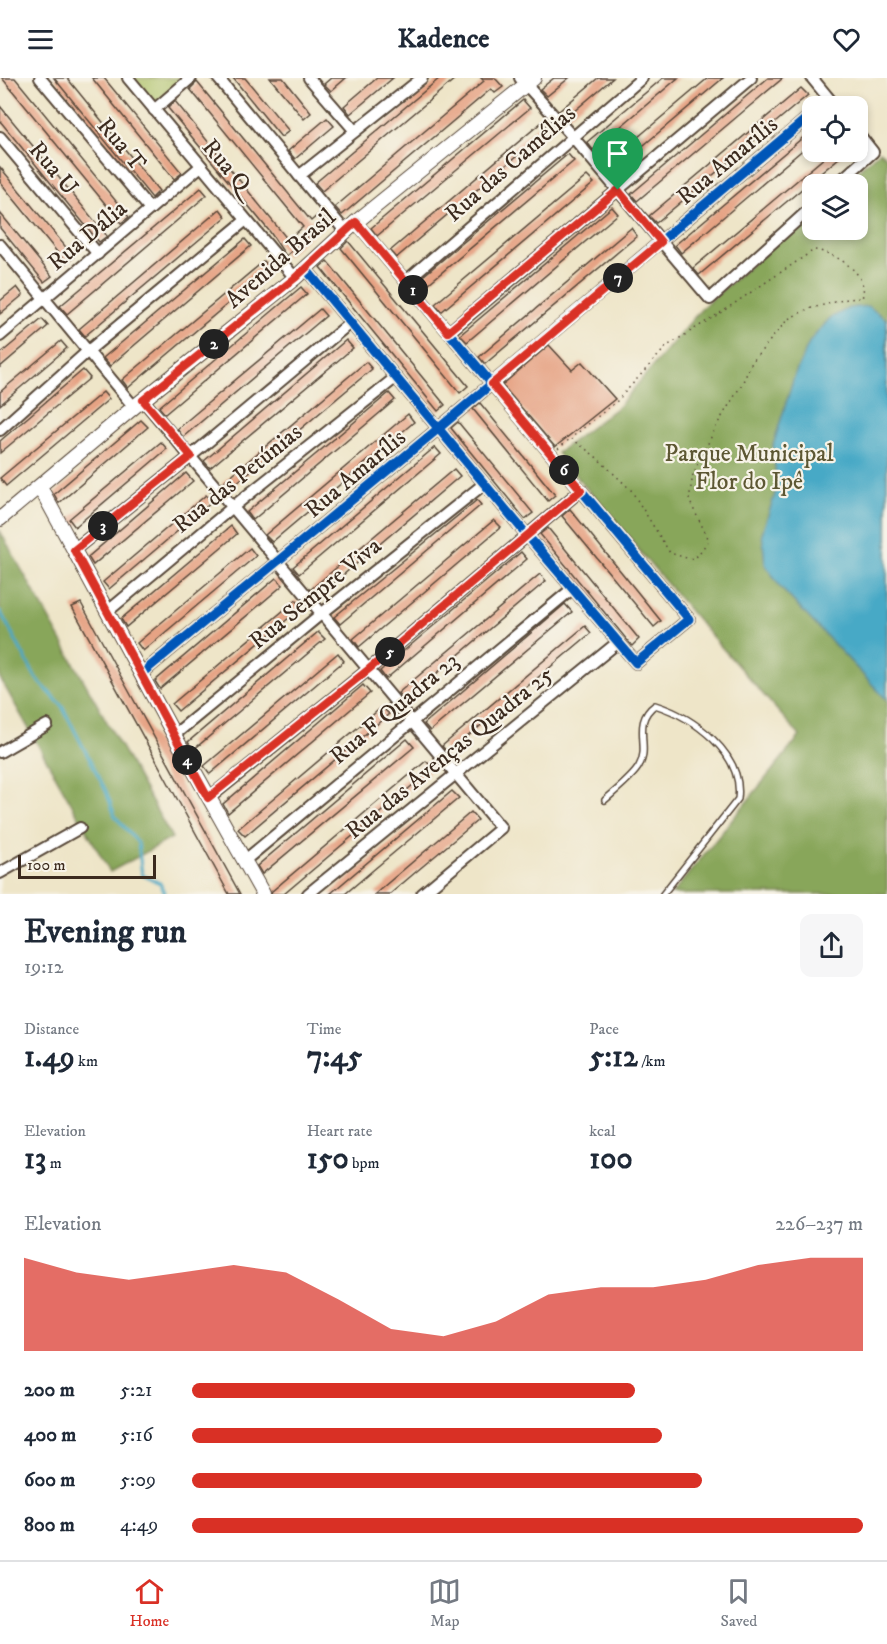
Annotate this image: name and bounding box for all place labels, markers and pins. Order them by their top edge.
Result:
pin [592,128,643,190]
pin: 7 [603,263,633,293]
pin: 1 [398,275,428,305]
pin: 2 [199,329,229,359]
pin: 6 [549,455,579,485]
pin: 3 [88,511,118,541]
pin: 5 [375,637,405,667]
pin: 4 [172,745,202,775]

